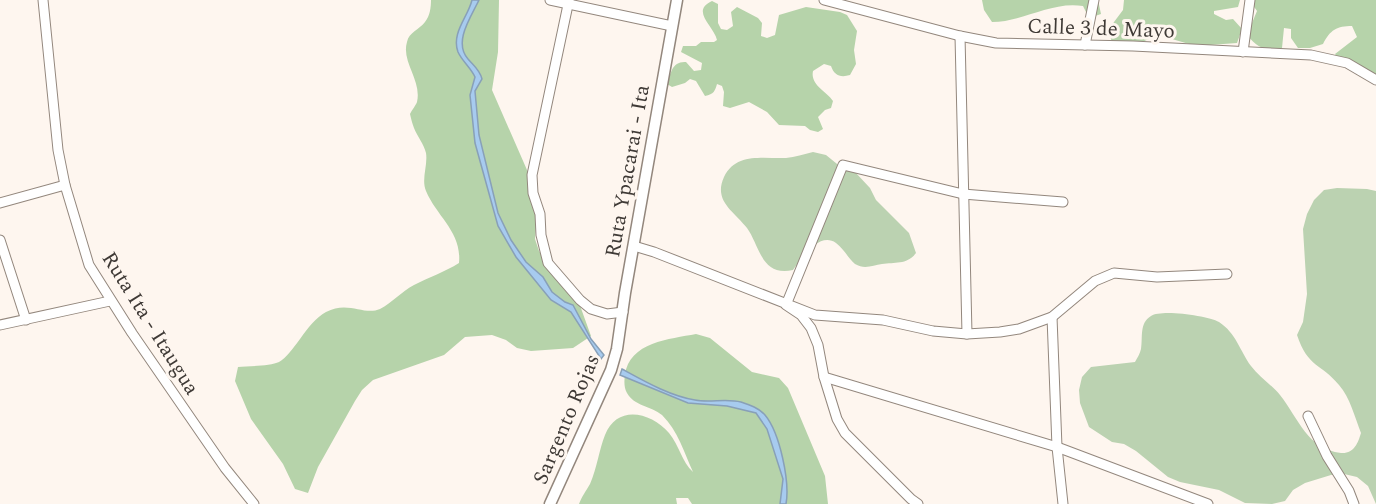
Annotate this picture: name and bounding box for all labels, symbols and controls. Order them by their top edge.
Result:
street label: Calle 3 de Mayo [1027,10,1175,48]
street label: Ruta Ypacarai - Ita [597,82,659,260]
street label: Ruta Ita - Itaugua [93,245,208,402]
street label: Sargento Rojas [525,349,609,490]

